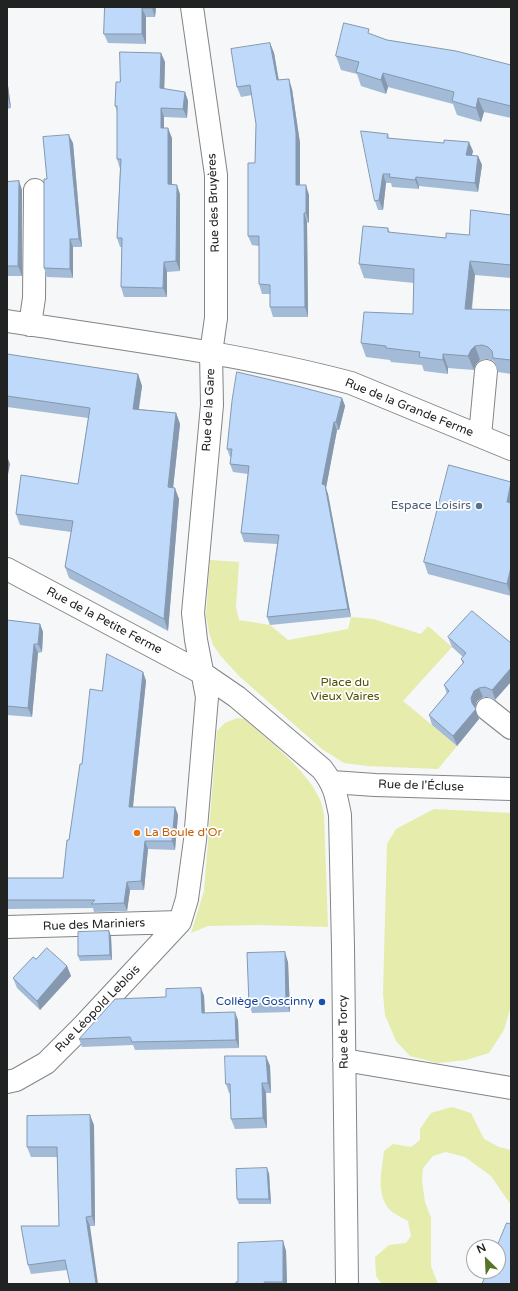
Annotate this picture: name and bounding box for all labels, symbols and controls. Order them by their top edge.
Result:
street label: Rue des Bruyères [205,153,223,253]
street label: Rue de la Gare [200,368,218,452]
street label: Rue de la Grande Ferme [343,376,475,440]
place label: Espace Loisirs [391,499,471,513]
marker: Espace Loisirs [474,501,484,511]
street label: Rue de la Petite Ferme [44,584,164,658]
park label: Place du Vieux Vaires [310,676,380,704]
street label: Rue de l'Écluse [378,777,464,795]
place label: La Boule d'Or [145,826,222,840]
marker: La Boule d'Or [132,828,142,838]
street label: Rue des Mariniers [43,916,145,934]
street label: Rue Léopold Leblois [53,962,143,1056]
place label: Collège Goscinny [216,995,314,1009]
street label: Rue de Torcy [336,995,352,1069]
marker: Collège Goscinny [317,997,327,1007]
north arrow [466,1239,506,1279]
text: N [475,1241,488,1256]

